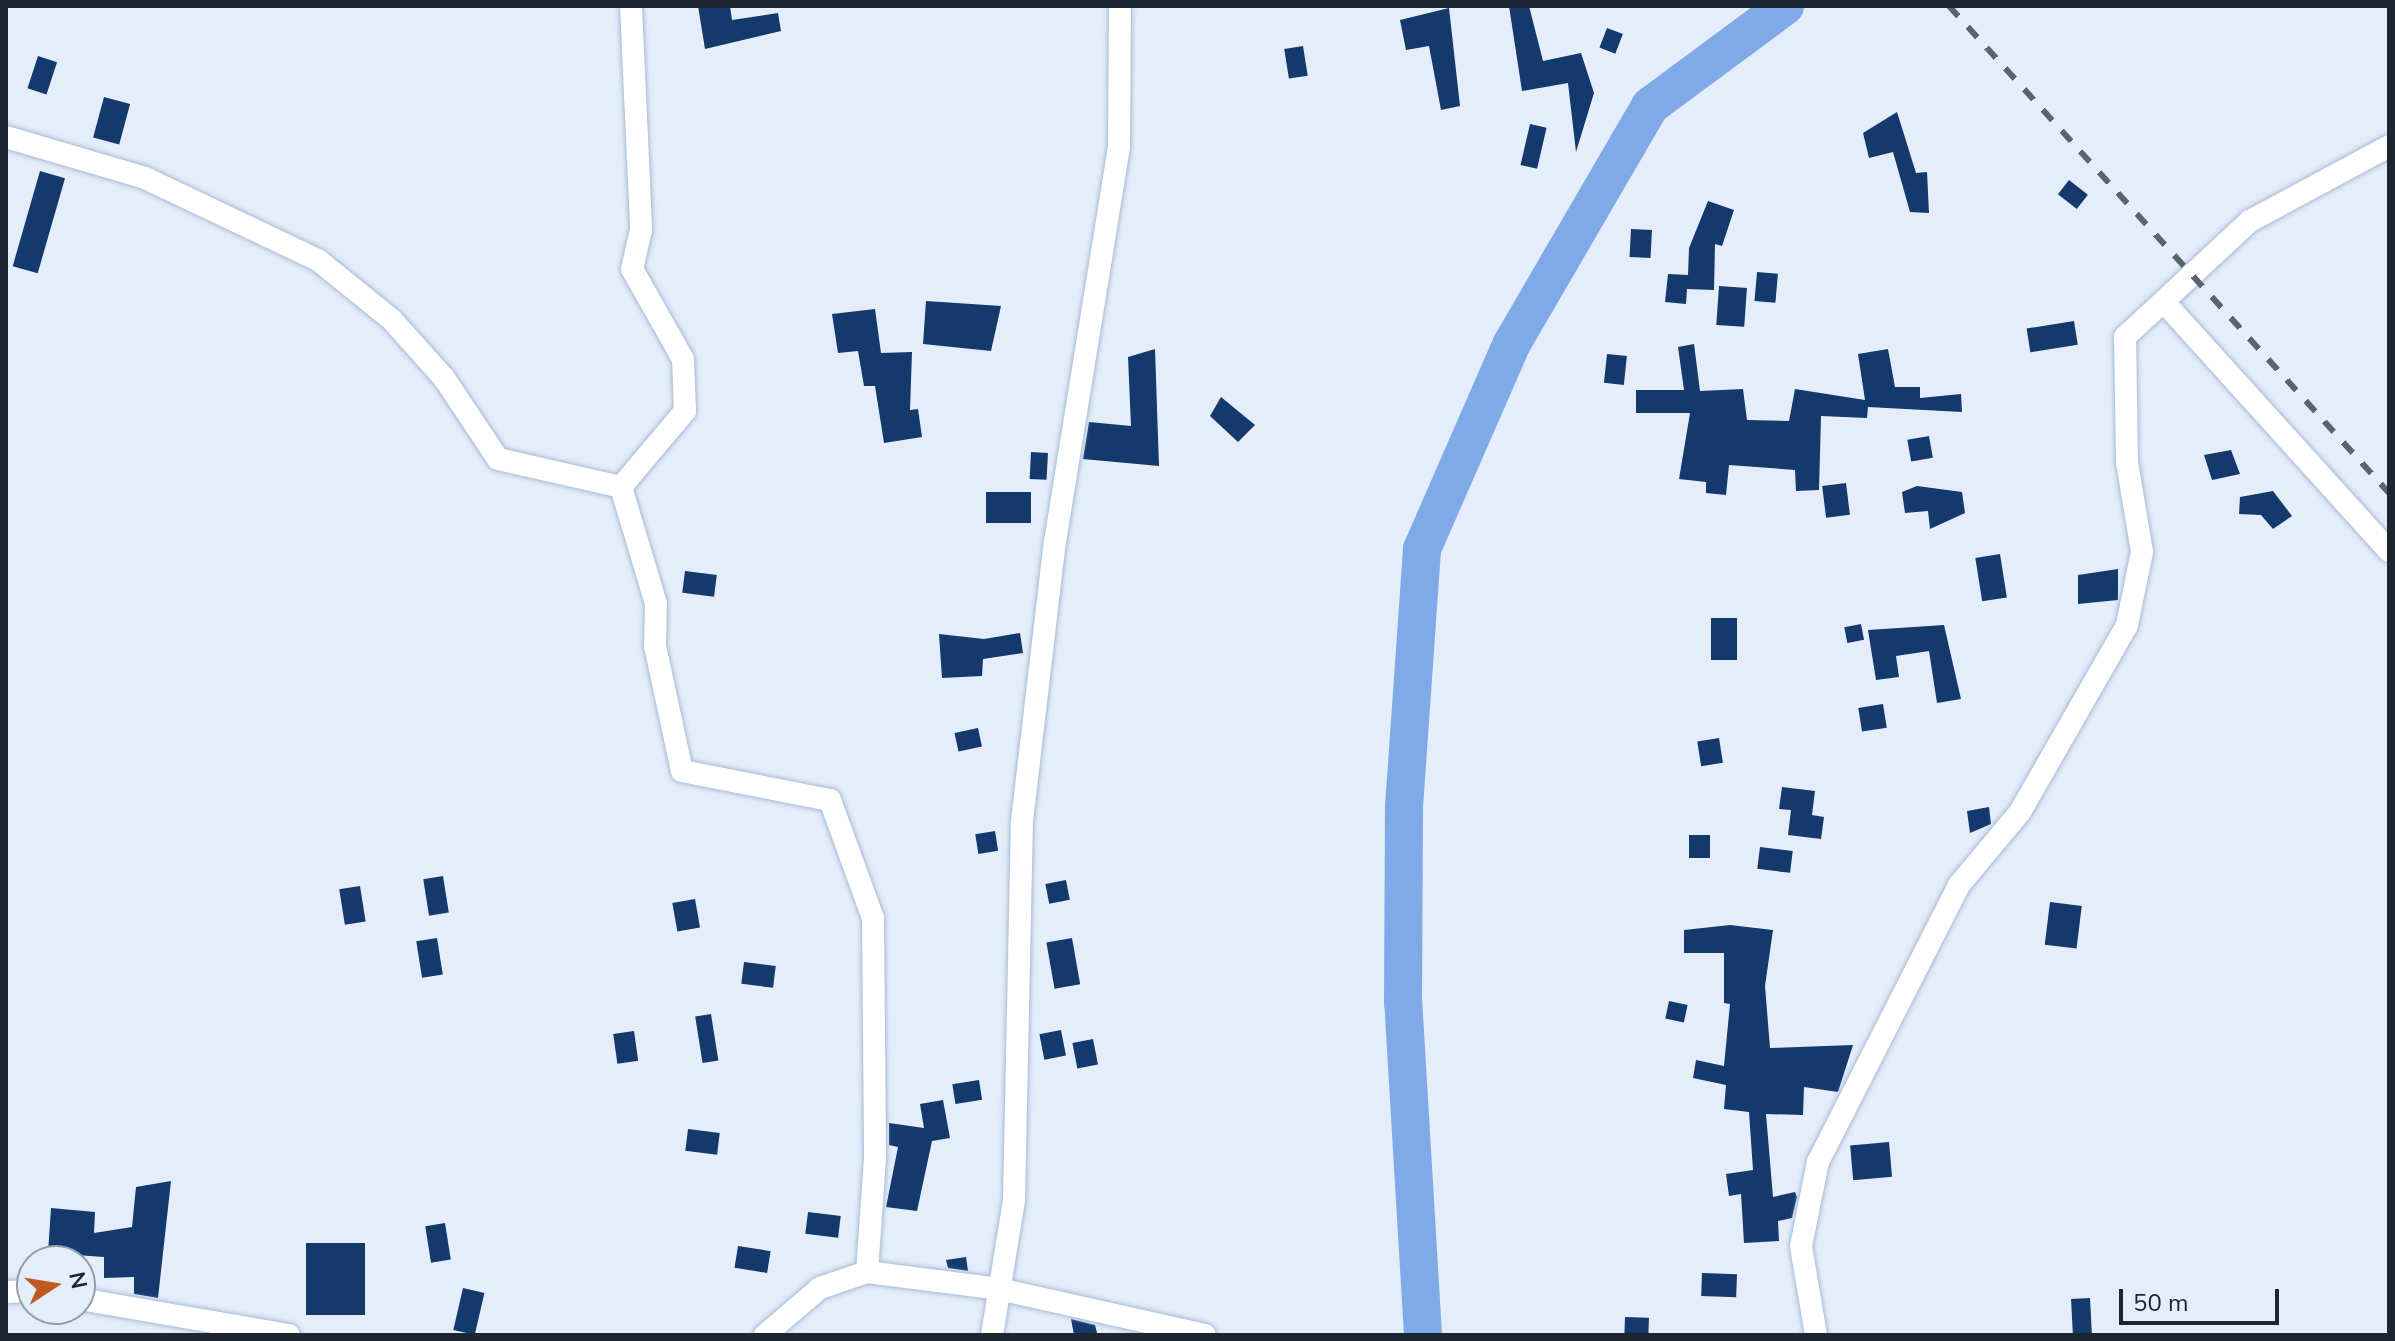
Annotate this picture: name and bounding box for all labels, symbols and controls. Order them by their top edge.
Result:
north arrow [16,1245,96,1325]
text: N [61,1269,94,1292]
scale bar [2123,1273,2283,1323]
text: 50 m [2133,1287,2189,1319]

